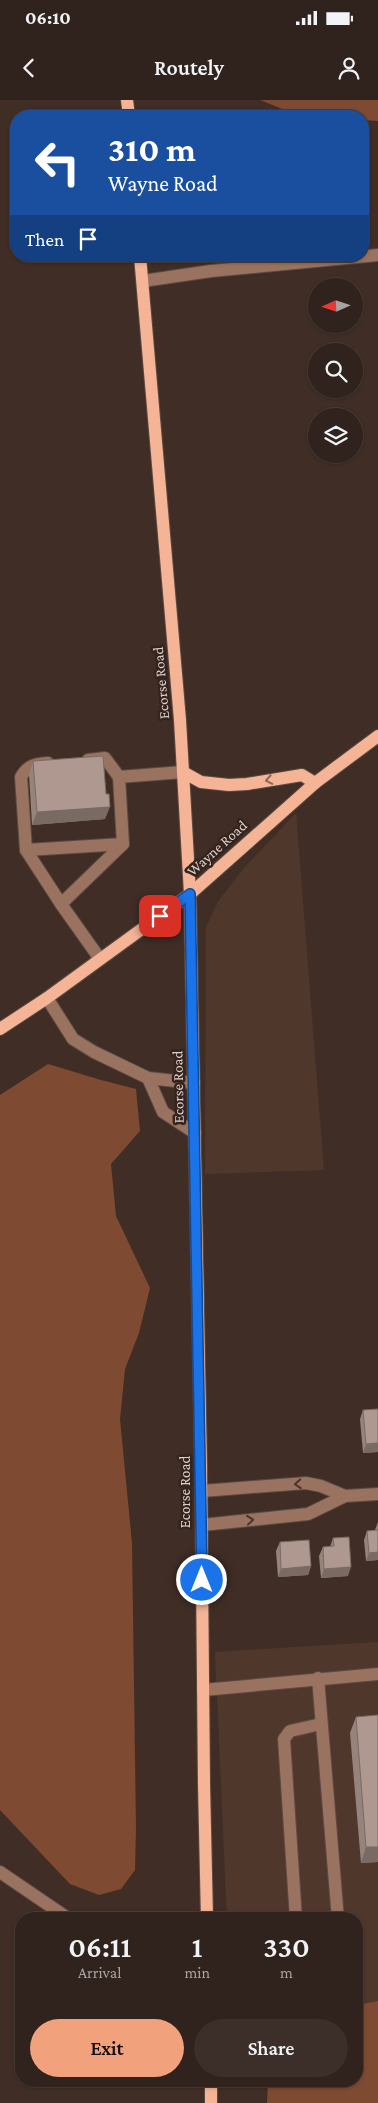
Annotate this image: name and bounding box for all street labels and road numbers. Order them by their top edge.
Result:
street label: Ecorse Road [150,646,172,720]
street label: Wayne Road [184,817,251,880]
street label: Ecorse Road [169,1050,187,1123]
street label: Ecorse Road [177,1456,193,1528]

